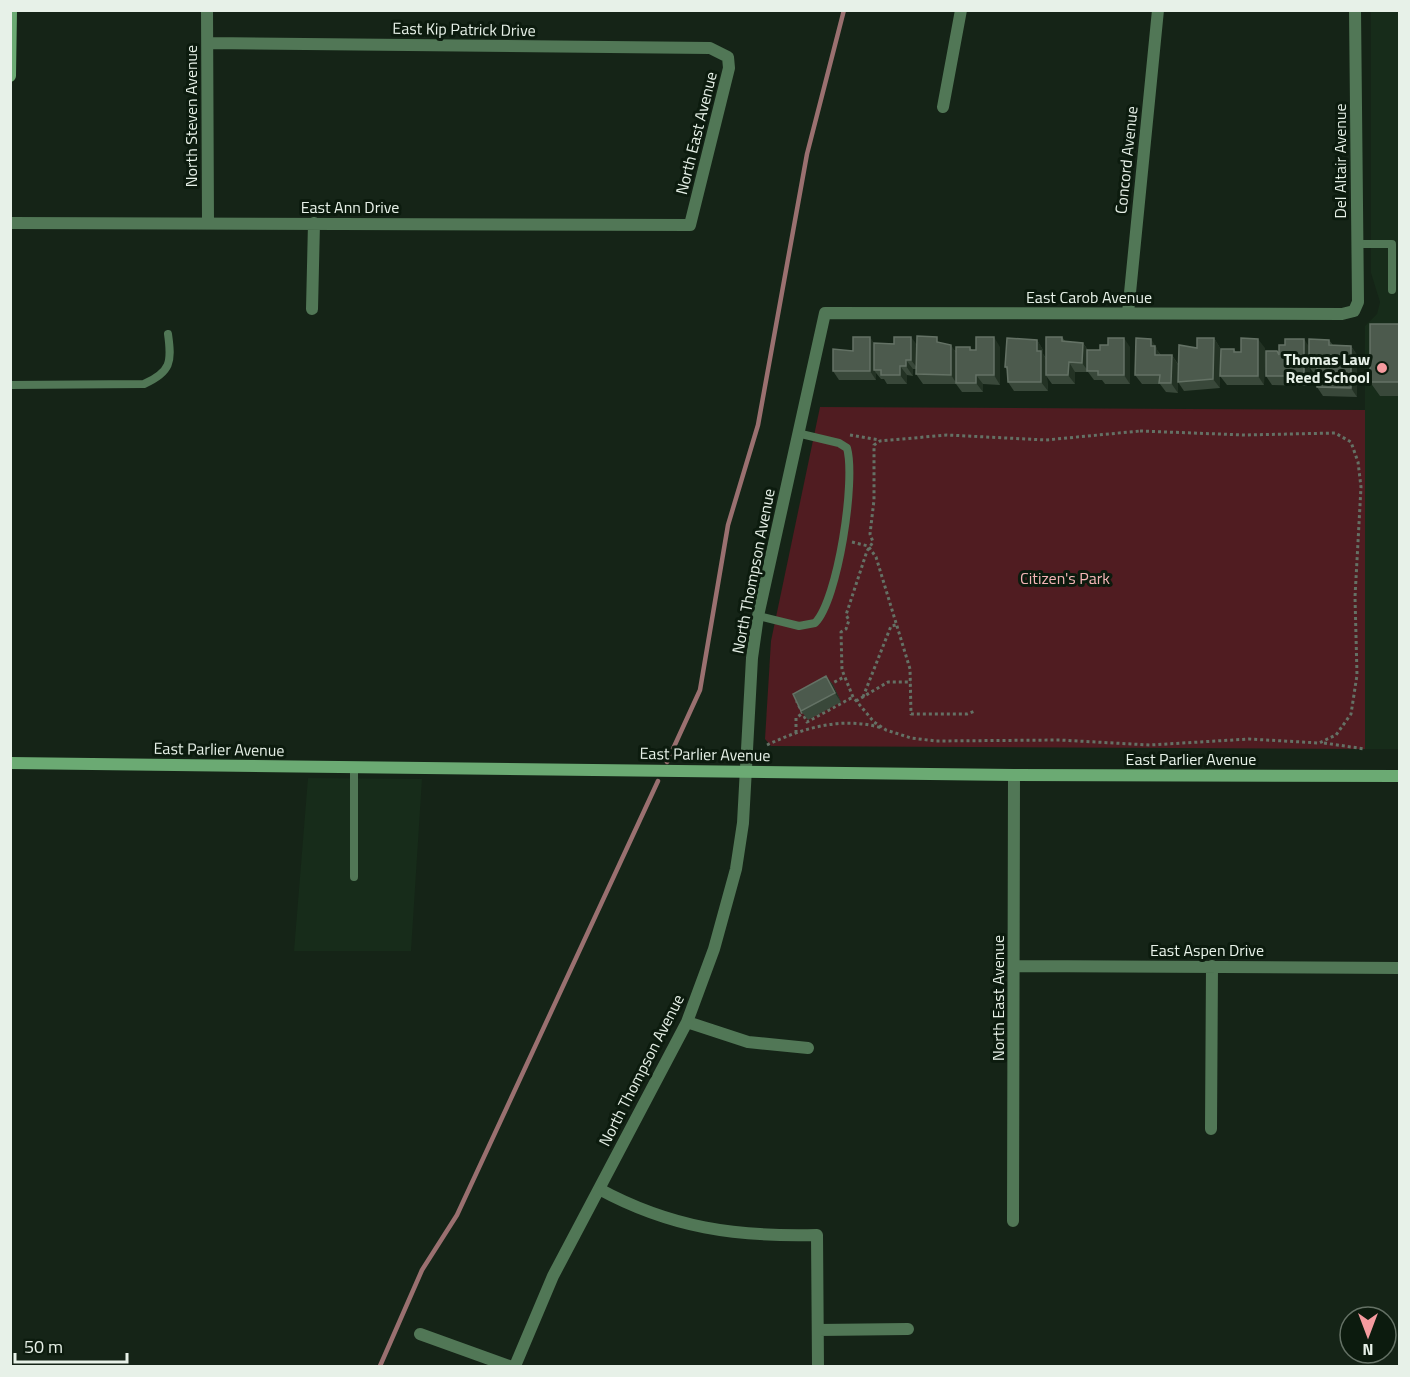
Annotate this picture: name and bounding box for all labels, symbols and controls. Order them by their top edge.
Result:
street label: East Kip Patrick Drive [392,16,536,42]
street label: North Steven Avenue [179,45,203,187]
street label: North East Avenue [669,69,723,197]
street label: Del Altair Avenue [1328,103,1352,219]
street label: Concord Avenue [1108,105,1144,215]
street label: East Ann Drive [301,195,399,219]
street label: East Carob Avenue [1026,285,1152,309]
place label: Thomas Law Reed School [1284,347,1370,389]
marker: Thomas Law Reed School [1375,361,1389,375]
street label: North Thompson Avenue [725,486,781,656]
park label: Citizen's Park [1020,566,1110,590]
street label: East Parlier Avenue [153,736,285,762]
street label: East Parlier Avenue [639,741,771,767]
street label: East Parlier Avenue [1126,747,1256,771]
street label: North East Avenue [986,935,1010,1061]
street label: East Aspen Drive [1150,938,1264,962]
street label: North Thompson Avenue [592,990,690,1150]
north arrow [1338,1305,1398,1365]
scale bar [15,1326,128,1364]
text: 50 m [24,1333,63,1360]
text: N [1362,1338,1374,1362]

